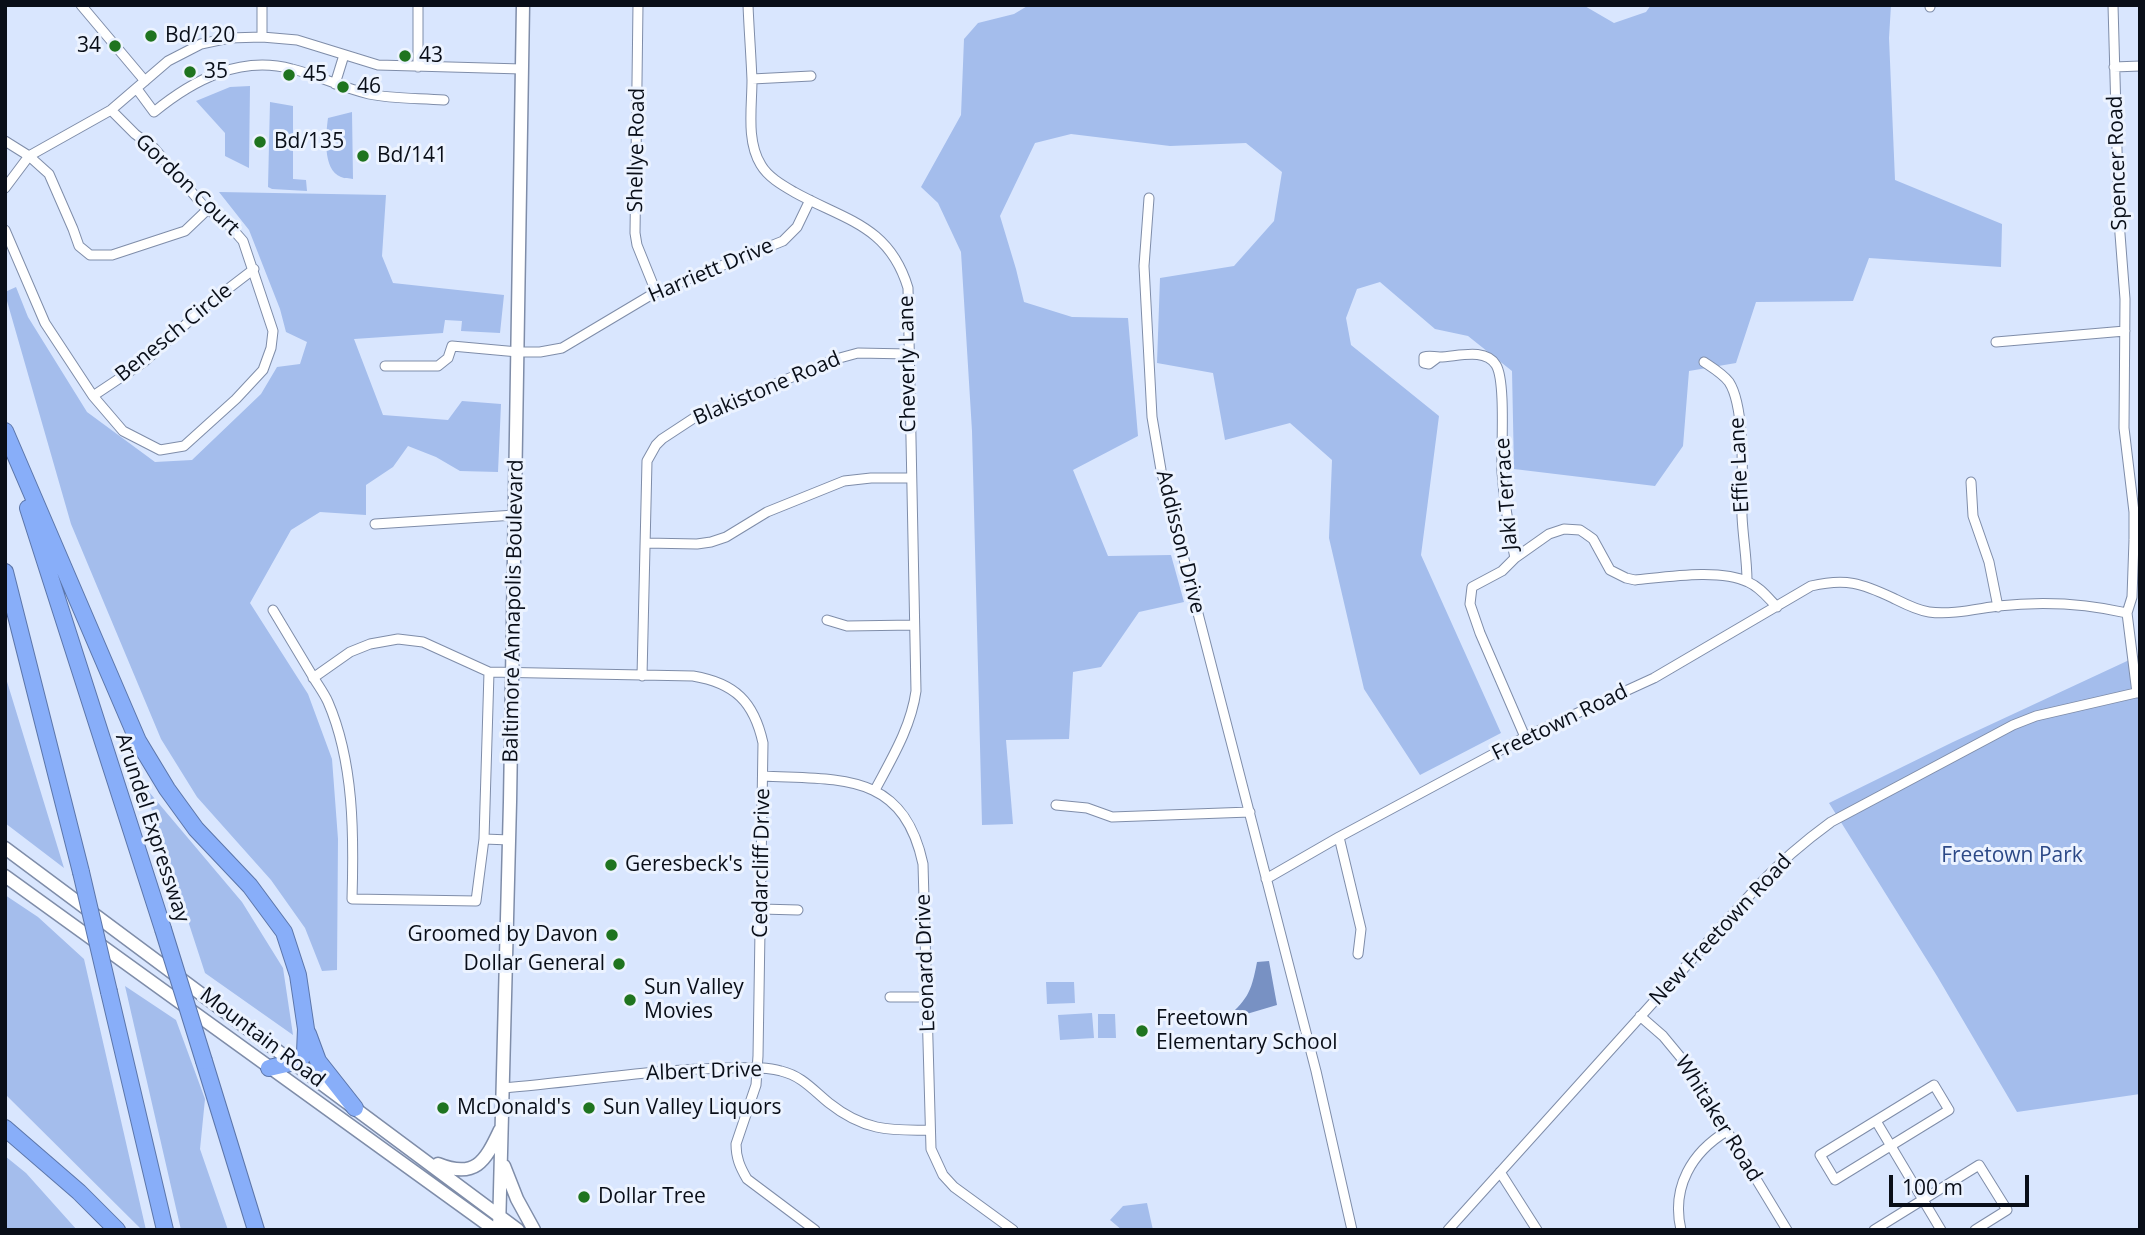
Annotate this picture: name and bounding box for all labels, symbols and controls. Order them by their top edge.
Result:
place label: Bd/120 [165,23,235,49]
marker: Bd/120 [143,28,159,44]
place label: 34 [77,33,101,59]
marker: 34 [107,38,123,54]
place label: 43 [419,43,443,69]
marker: 43 [397,48,413,64]
place label: 35 [204,59,228,85]
place label: 45 [303,62,327,88]
marker: 35 [182,64,198,80]
marker: 45 [281,67,297,83]
place label: 46 [357,74,381,100]
marker: 46 [335,79,351,95]
street label: Shellye Road [623,87,651,213]
street label: Spencer Road [2103,95,2133,231]
street label: Gordon Court [130,129,244,241]
place label: Bd/135 [274,129,344,155]
marker: Bd/135 [252,134,268,150]
place label: Bd/141 [377,143,447,169]
marker: Bd/141 [355,148,371,164]
street label: Harriett Drive [645,233,777,309]
street label: Benesch Circle [111,278,237,388]
street label: Cheverly Lane [894,295,922,433]
street label: Blakistone Road [690,347,844,431]
street label: Effie Lane [1725,417,1755,513]
street label: Jaki Terrace [1490,437,1524,551]
street label: Baltimore Annapolis Boulevard [499,459,529,763]
street label: Addisson Drive [1150,468,1210,616]
street label: Freetown Road [1488,679,1632,767]
street label: Arundel Expressway [110,730,194,926]
street label: Cedarcliff Drive [748,788,776,938]
park label: Freetown Park [1941,843,2083,869]
street label: New Freetown Road [1645,849,1797,1011]
place label: Geresbeck's [625,852,743,878]
marker: Geresbeck's [603,857,619,873]
street label: Leonard Drive [911,893,941,1033]
place label: Groomed by Davon [408,922,598,948]
marker: Groomed by Davon [604,927,620,943]
place label: Dollar General [464,951,605,977]
marker: Dollar General [611,956,627,972]
place label: Sun Valley Movies [644,975,744,1025]
street label: Mountain Road [194,983,330,1093]
marker: Sun Valley Movies [622,992,638,1008]
place label: Freetown Elementary School [1156,1006,1338,1056]
marker: Freetown Elementary School [1134,1023,1150,1039]
street label: Whitaker Road [1669,1051,1767,1187]
street label: Albert Drive [646,1057,762,1087]
place label: McDonald's [457,1095,571,1121]
place label: Sun Valley Liquors [603,1095,782,1121]
marker: McDonald's [435,1100,451,1116]
marker: Sun Valley Liquors [581,1100,597,1116]
scale bar [1893,1162,2033,1206]
text: 100 m [1902,1173,1963,1201]
place label: Dollar Tree [598,1184,706,1210]
marker: Dollar Tree [576,1189,592,1205]

